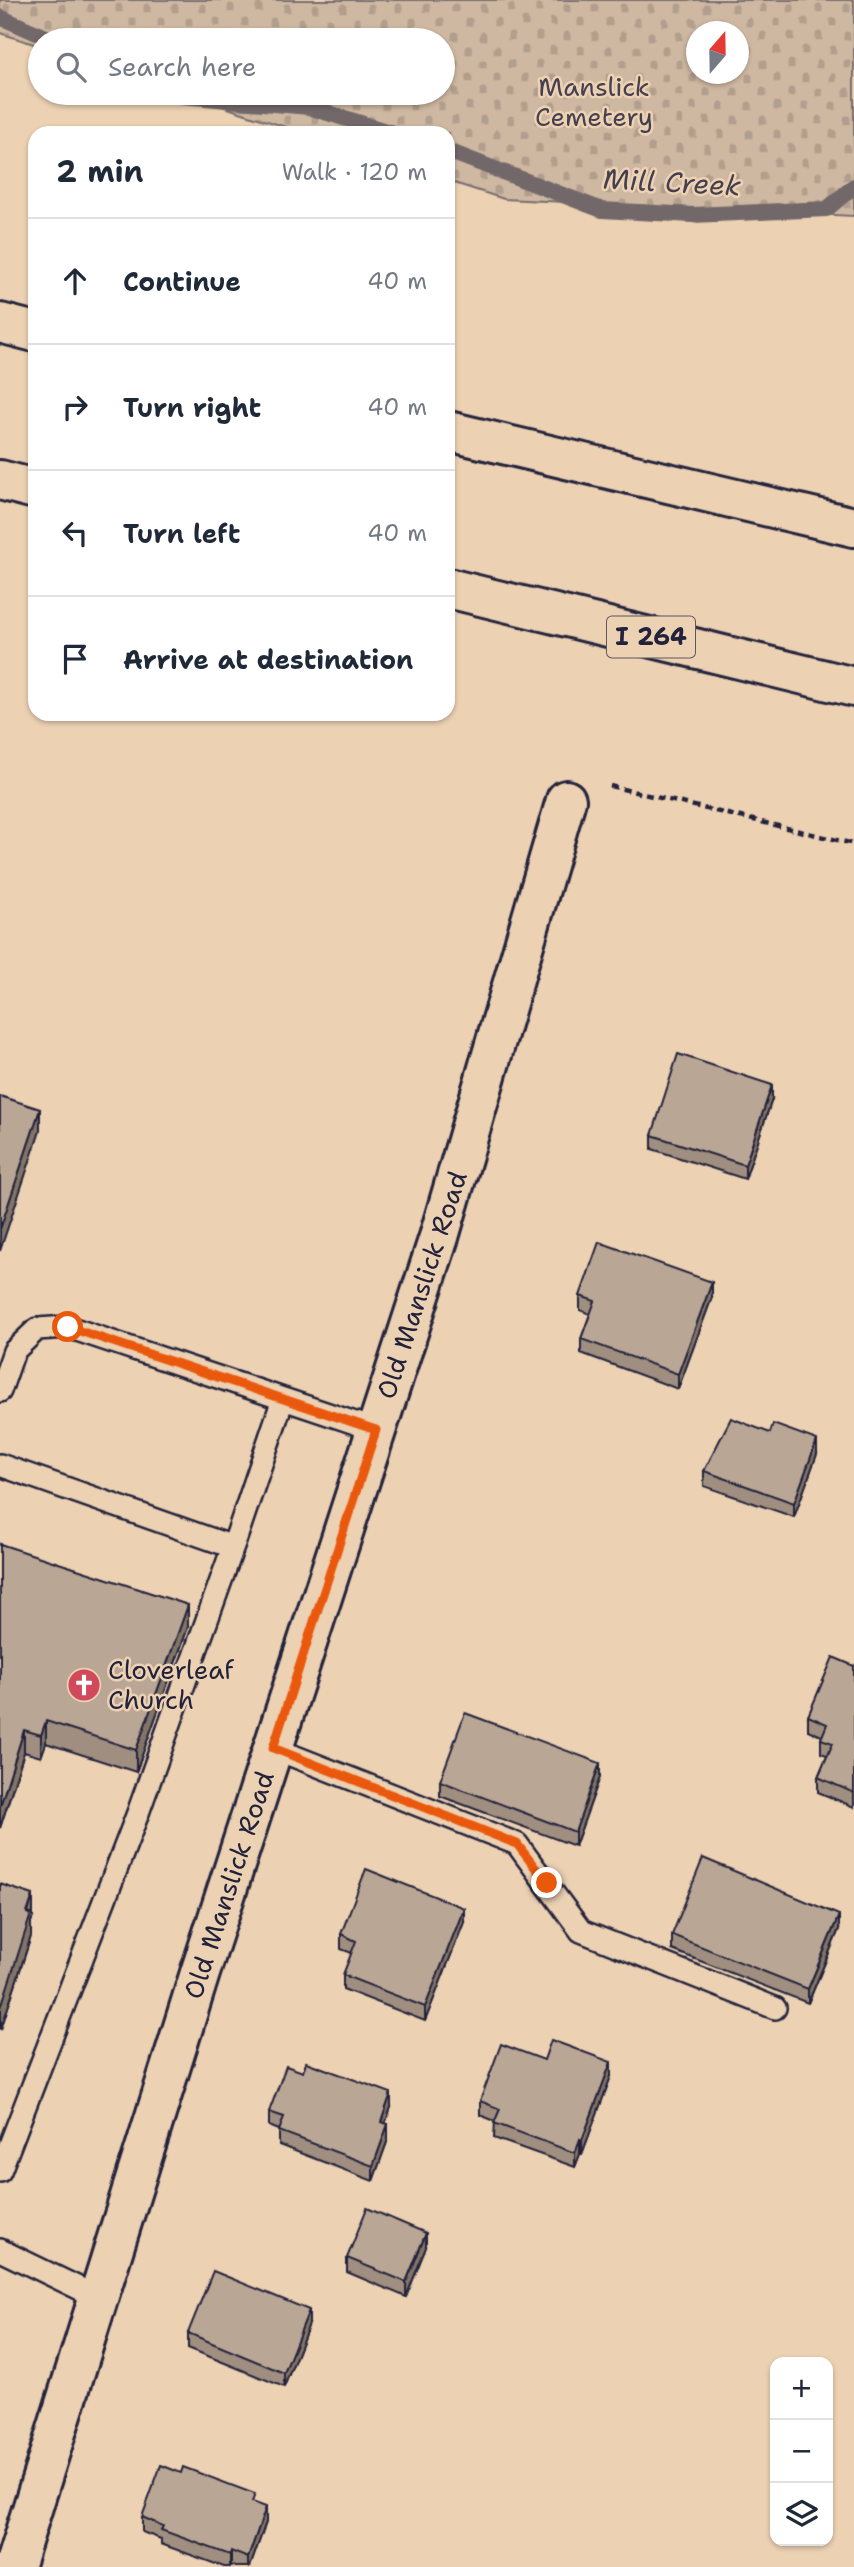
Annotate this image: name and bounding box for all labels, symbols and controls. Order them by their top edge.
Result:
north arrow [686,21,749,84]
search box [28,28,455,105]
icon: search [52,48,90,86]
text: Search here [108,49,257,84]
park label: Manslick Cemetery [535,69,653,134]
text: 2 min [56,151,143,192]
text: Walk · 120 m [282,157,427,187]
water label: Mill Creek [602,159,742,205]
icon: ahead [56,262,94,300]
text: Continue [123,264,241,299]
text: 40 m [367,266,427,296]
icon: right [56,388,94,426]
text: Turn right [123,390,261,425]
text: 40 m [367,392,427,422]
icon: left [56,514,94,552]
text: Turn left [123,516,240,551]
text: 40 m [367,518,427,548]
road number: I 264 [607,616,695,658]
icon: arrive [56,640,94,678]
text: Arrive at destination [123,642,413,677]
street label: Old Manslick Road [368,1166,475,1403]
route start [52,1311,83,1342]
place label: Cloverleaf Church [108,1652,234,1717]
church icon: Cloverleaf Church [65,1666,103,1704]
street label: Old Manslick Road [175,1766,282,2003]
route end [531,1867,562,1898]
map controls [770,2357,833,2546]
button: + [770,2357,833,2420]
button: − [770,2420,833,2483]
button: layers [770,2483,833,2546]

